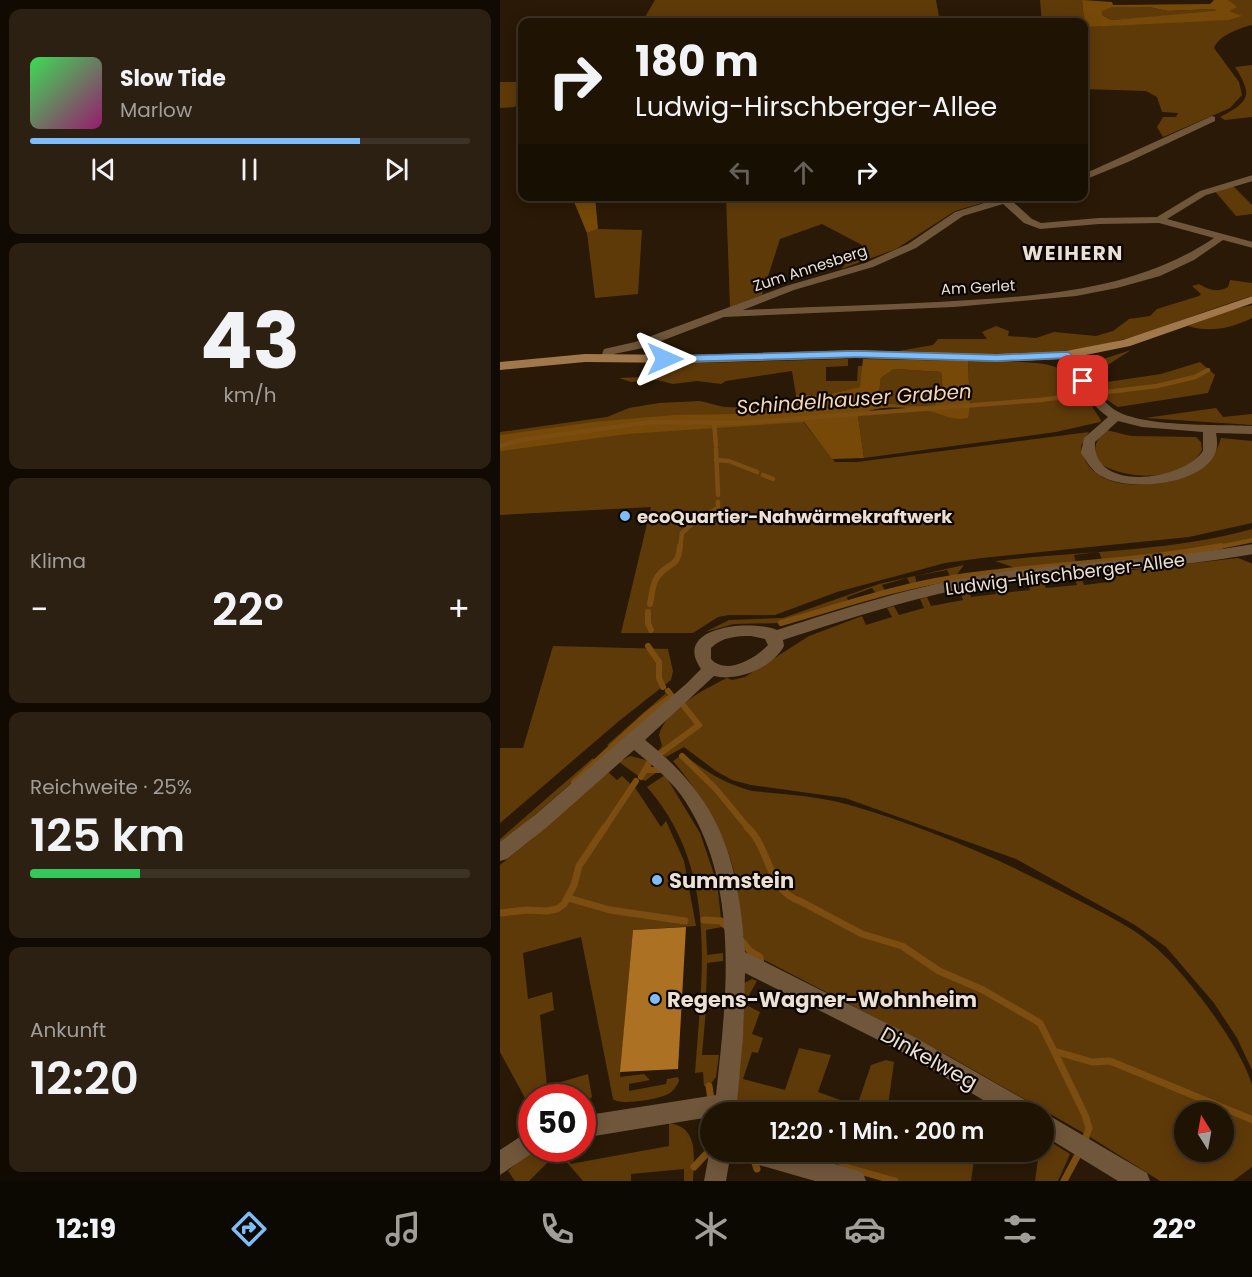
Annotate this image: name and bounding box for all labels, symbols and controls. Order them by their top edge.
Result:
text: 180 m [635,32,759,91]
icon: right [536,42,614,120]
text: Slow Tide [120,63,226,94]
text: Ludwig-Hirschberger-Allee [635,88,997,125]
text: Marlow [120,96,192,124]
icon: previous [87,153,120,186]
icon: pause [233,153,266,186]
icon: next [380,153,413,186]
icon: left [724,156,757,189]
icon: ahead [787,156,820,189]
icon: right [850,156,883,189]
district label: WEIHERN [1022,239,1124,267]
street label: Zum Annesberg [750,240,870,296]
street label: Am Gerlet [940,275,1016,299]
text: 43 [200,286,300,395]
position arrow [633,327,697,391]
pin [1057,355,1108,406]
icon: arrive [1066,364,1099,397]
water label: Schindelhauser Graben [735,377,973,421]
text: km/h [223,381,277,409]
place label: ecoQuartier-Nahwärmekraftwerk [637,504,953,529]
marker: ecoQuartier-Nahwärmekraftwerk [618,509,632,523]
text: Klima [30,547,86,575]
street label: Ludwig-Hirschberger-Allee [944,547,1186,601]
text: 22° [212,578,284,641]
text: − [30,586,48,633]
text: + [447,586,470,633]
text: Reichweite · 25% [30,773,192,801]
text: 125 km [30,804,185,867]
place label: Summstein [669,866,794,895]
marker: Summstein [650,873,664,887]
place label: Regens-Wagner-Wohnheim [667,985,977,1014]
marker: Regens-Wagner-Wohnheim [648,992,662,1006]
text: Ankunft [30,1016,106,1044]
street label: Dinkelweg [875,1019,983,1097]
text: 12:20 [30,1047,139,1110]
speed limit sign: 50 [518,1084,596,1162]
north arrow [1174,1102,1234,1162]
map controls [1174,1102,1234,1162]
text: 12:20 · 1 Min. · 200 m [770,1116,984,1147]
icon: directions [228,1208,270,1250]
icon: music [382,1208,424,1250]
icon: phone [536,1208,578,1250]
icon: climate [690,1208,732,1250]
icon: car [844,1208,886,1250]
icon: filters [999,1208,1041,1250]
text: 12:19 [56,1210,116,1247]
text: 22° [1153,1210,1196,1247]

